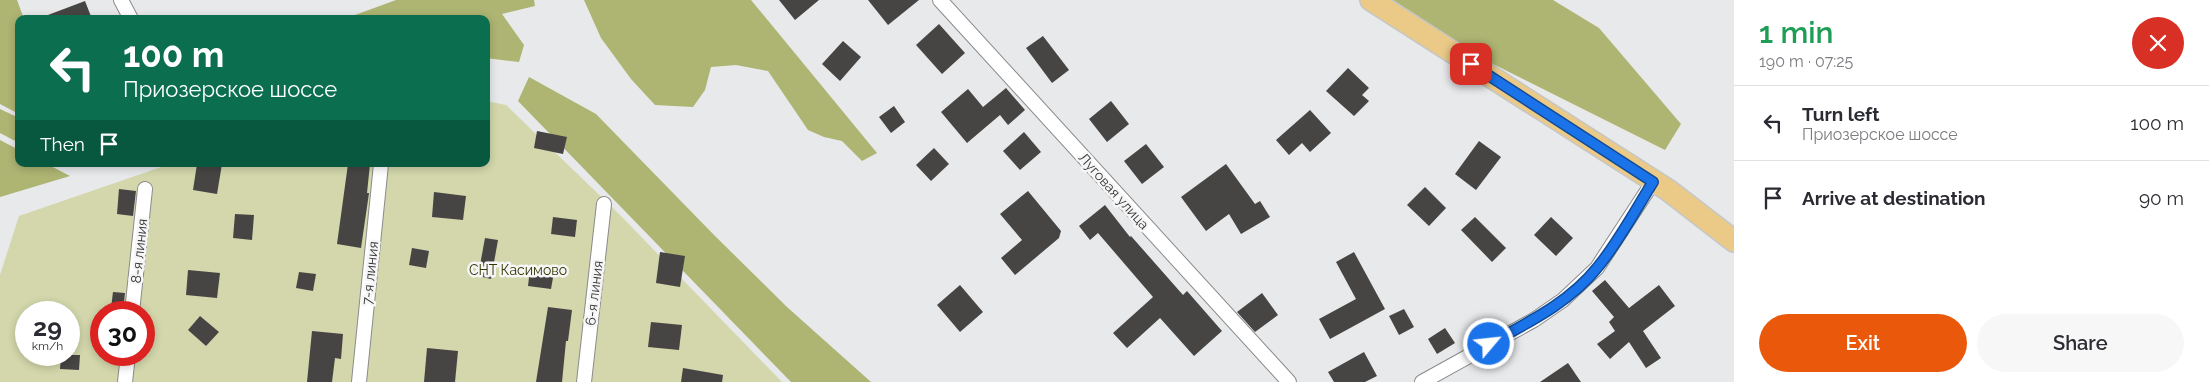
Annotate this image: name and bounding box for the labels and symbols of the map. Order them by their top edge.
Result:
pin [1450,43,1492,85]
street label: Луговая улица [1076,150,1152,232]
street label: 8-я линия [128,218,150,284]
street label: 7-я линия [359,240,381,306]
street label: 6-я линия [582,260,606,326]
park label: СНТ Касимово [469,262,567,278]
speed limit sign: 30 [90,301,155,366]
position arrow [1462,317,1514,369]

